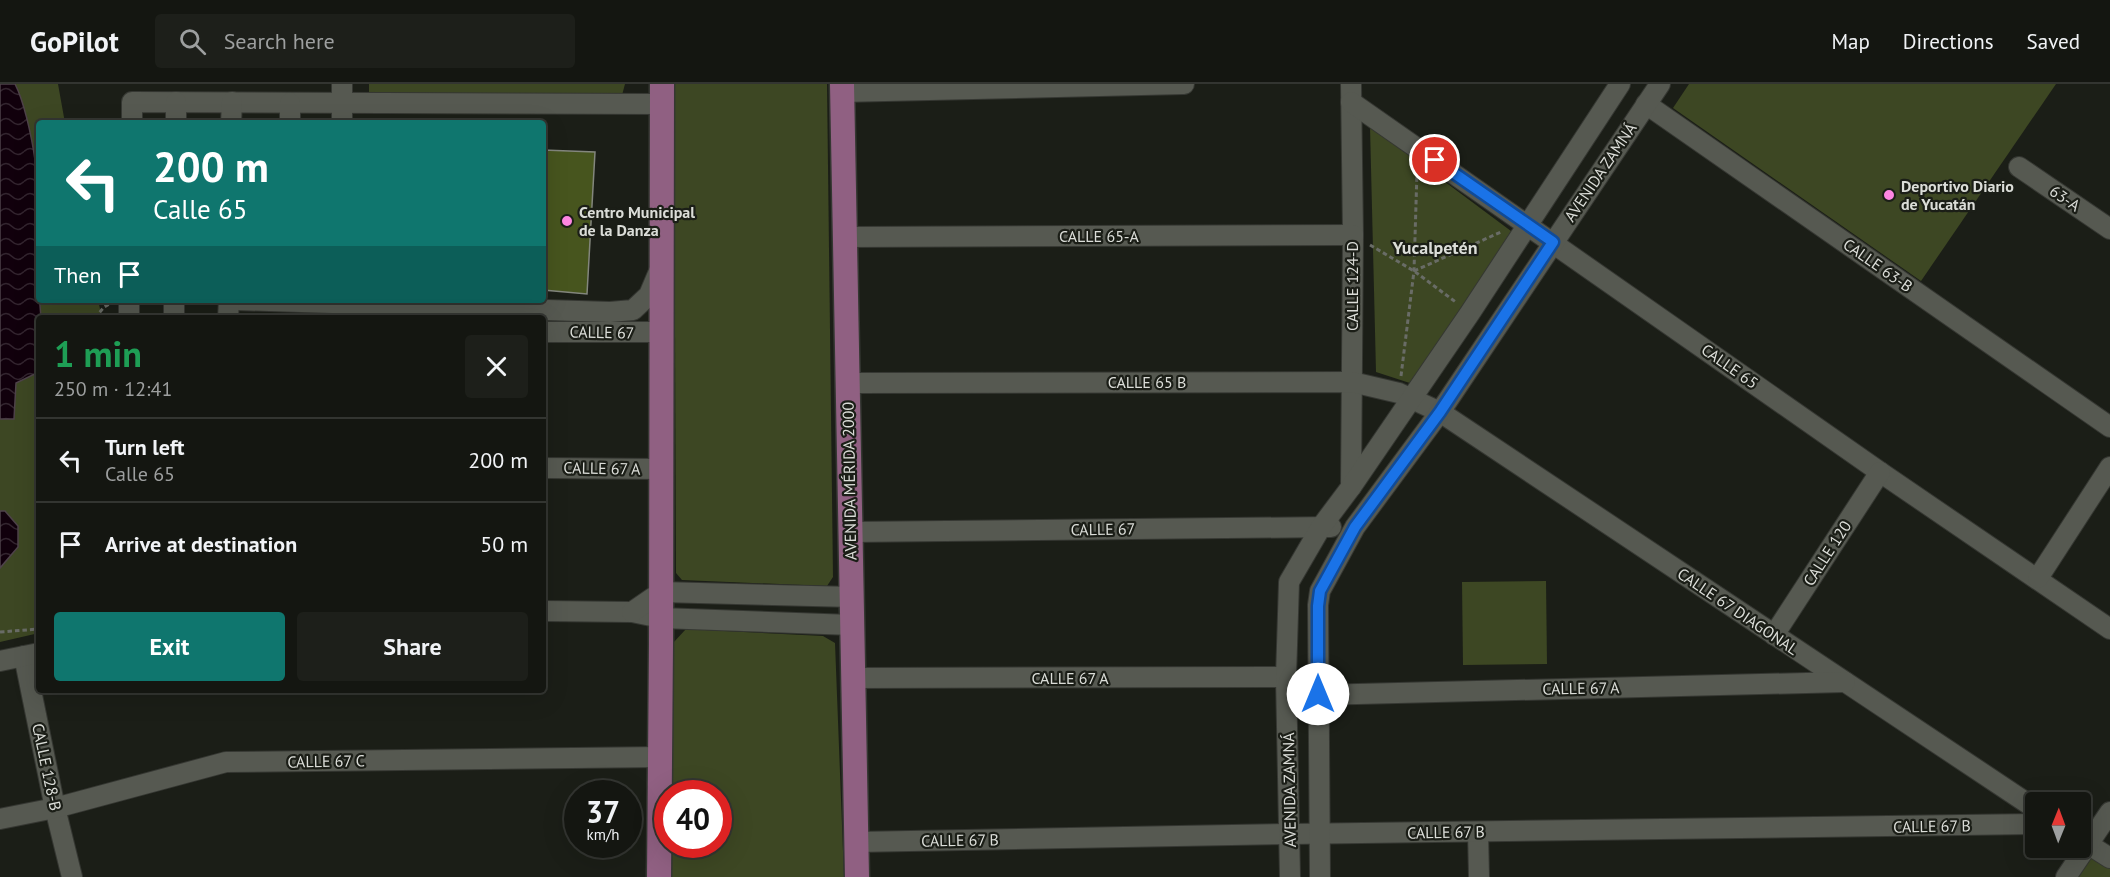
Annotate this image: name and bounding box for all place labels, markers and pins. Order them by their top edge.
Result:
pin [1409,134,1460,185]
place label: Deportivo Diario de Yucatán [1901,176,2014,214]
marker: Deportivo Diario de Yucatán [1882,188,1896,202]
place label: Centro Municipal de la Danza [579,202,695,240]
marker: Centro Municipal de la Danza [560,214,574,228]

